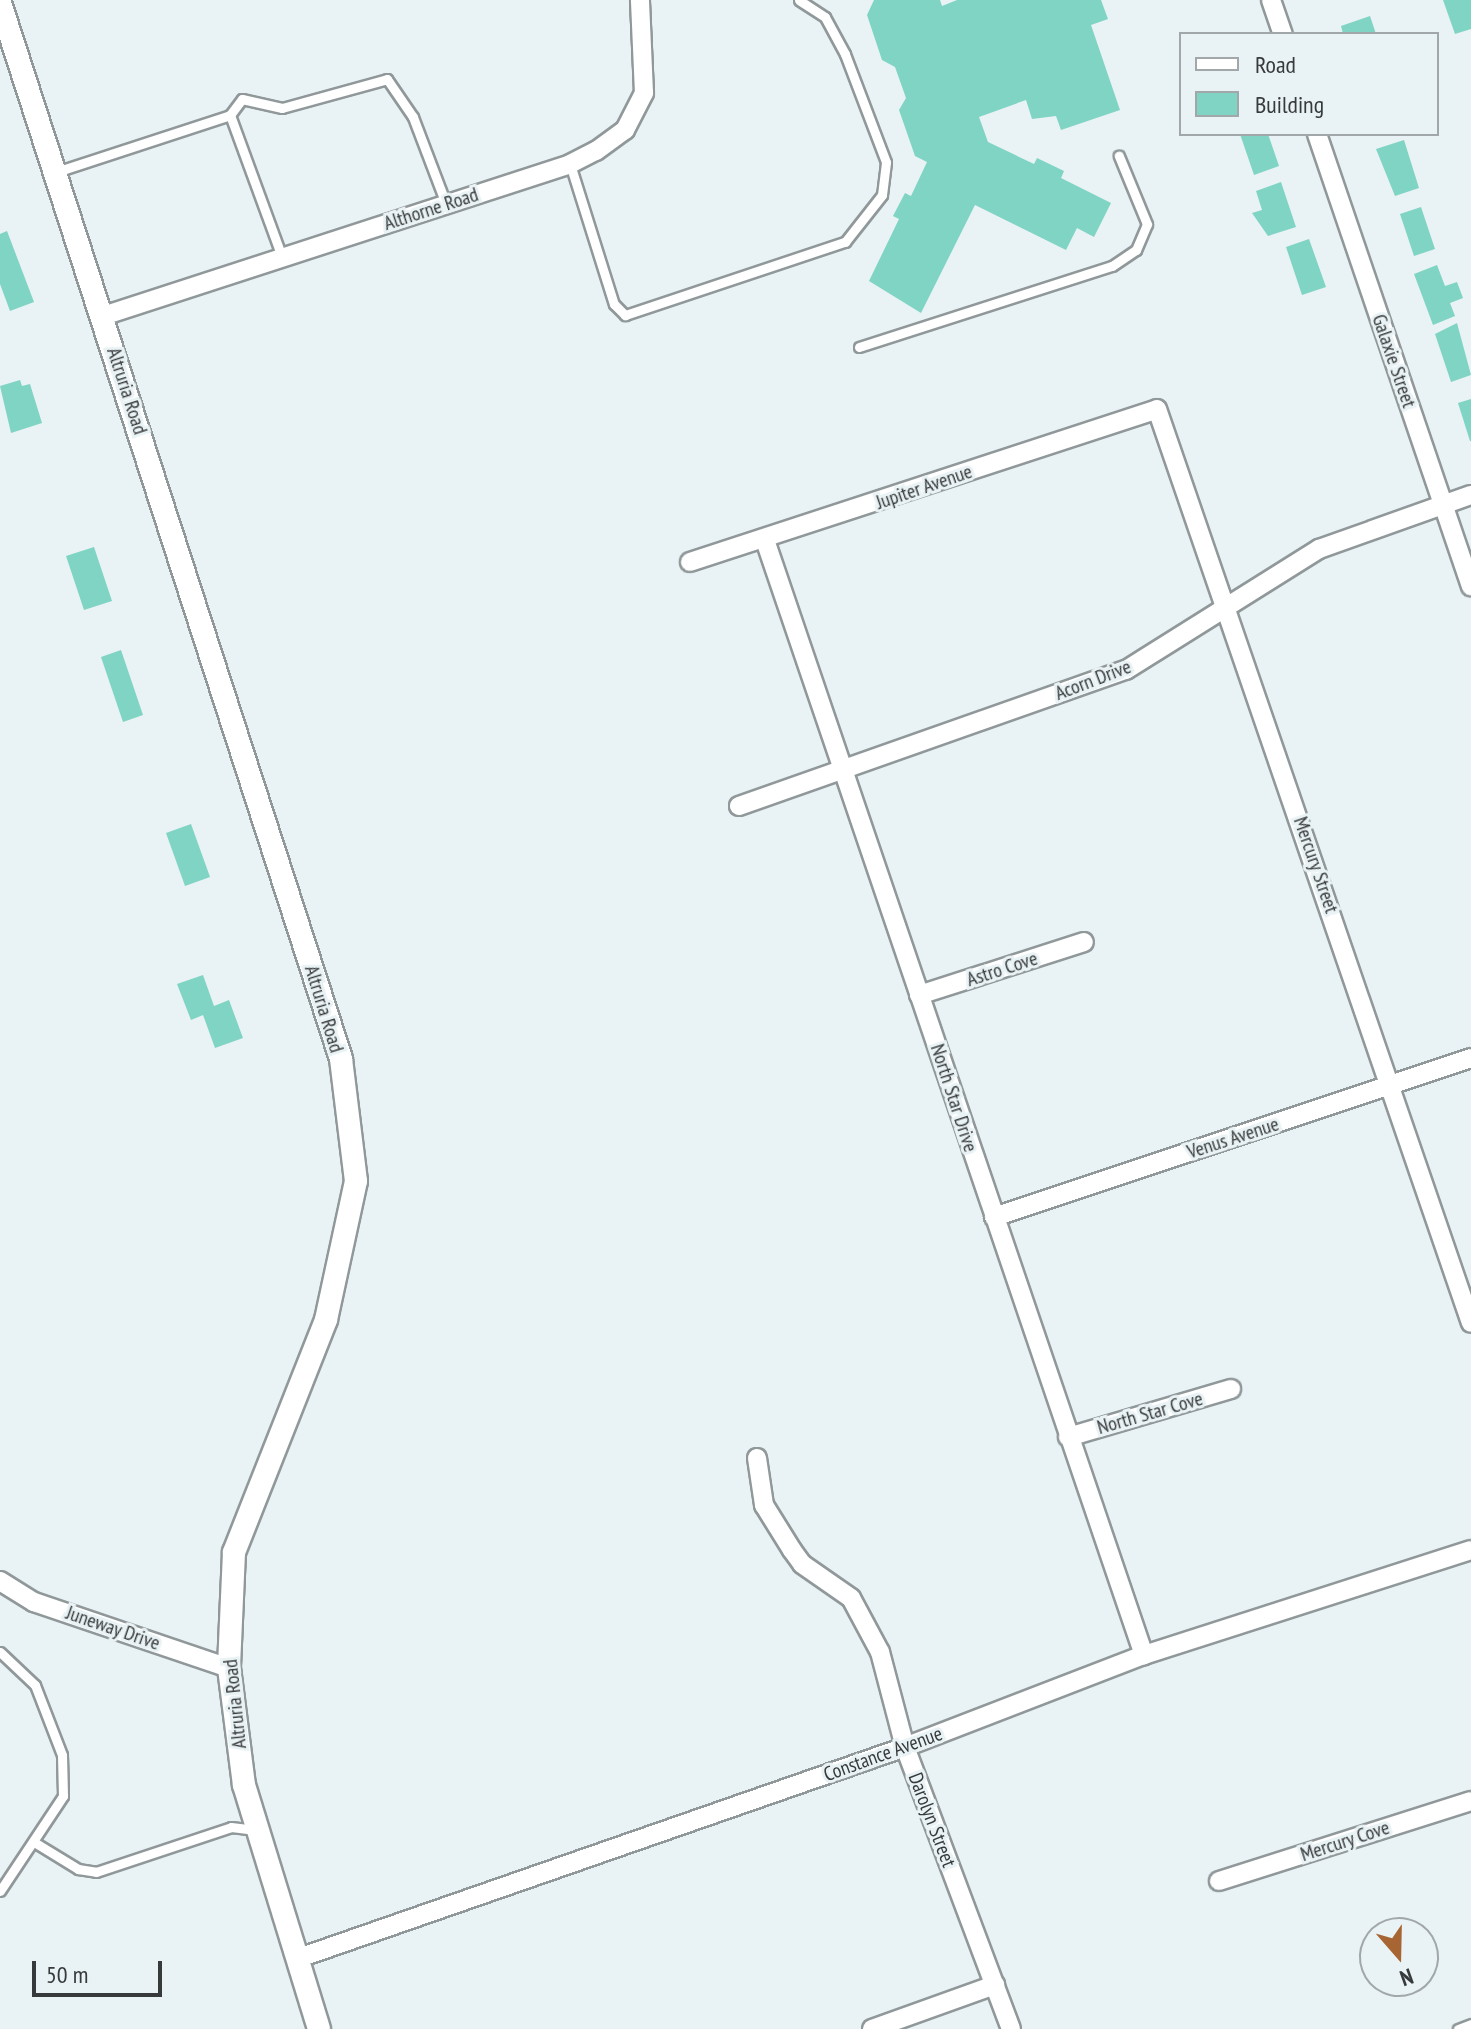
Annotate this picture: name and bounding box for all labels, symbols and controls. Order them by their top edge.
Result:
legend [1179,32,1439,136]
text: Road [1255,49,1296,80]
text: Building [1255,89,1324,120]
street label: Althorne Road [381,182,481,236]
street label: Galaxie Street [1367,311,1421,411]
street label: Altruria Road [102,345,152,437]
street label: Jupiter Avenue [873,459,975,515]
street label: Acorn Drive [1052,655,1134,705]
street label: Mercury Street [1288,813,1344,917]
street label: Astro Cove [964,946,1040,992]
street label: Altruria Road [299,962,349,1056]
street label: North Star Drive [925,1041,983,1155]
street label: Venus Avenue [1184,1112,1282,1164]
street label: North Star Cove [1094,1386,1206,1440]
street label: Juneway Drive [63,1601,163,1655]
street label: Altruria Road [218,1658,252,1750]
street label: Constance Avenue [820,1721,946,1787]
street label: Darolyn Street [903,1769,961,1871]
street label: Mercury Cove [1297,1815,1393,1867]
north arrow [1359,1917,1439,1997]
scale bar [36,1945,166,1995]
text: 50 m [46,1959,88,1990]
text: N [1396,1962,1417,1993]

